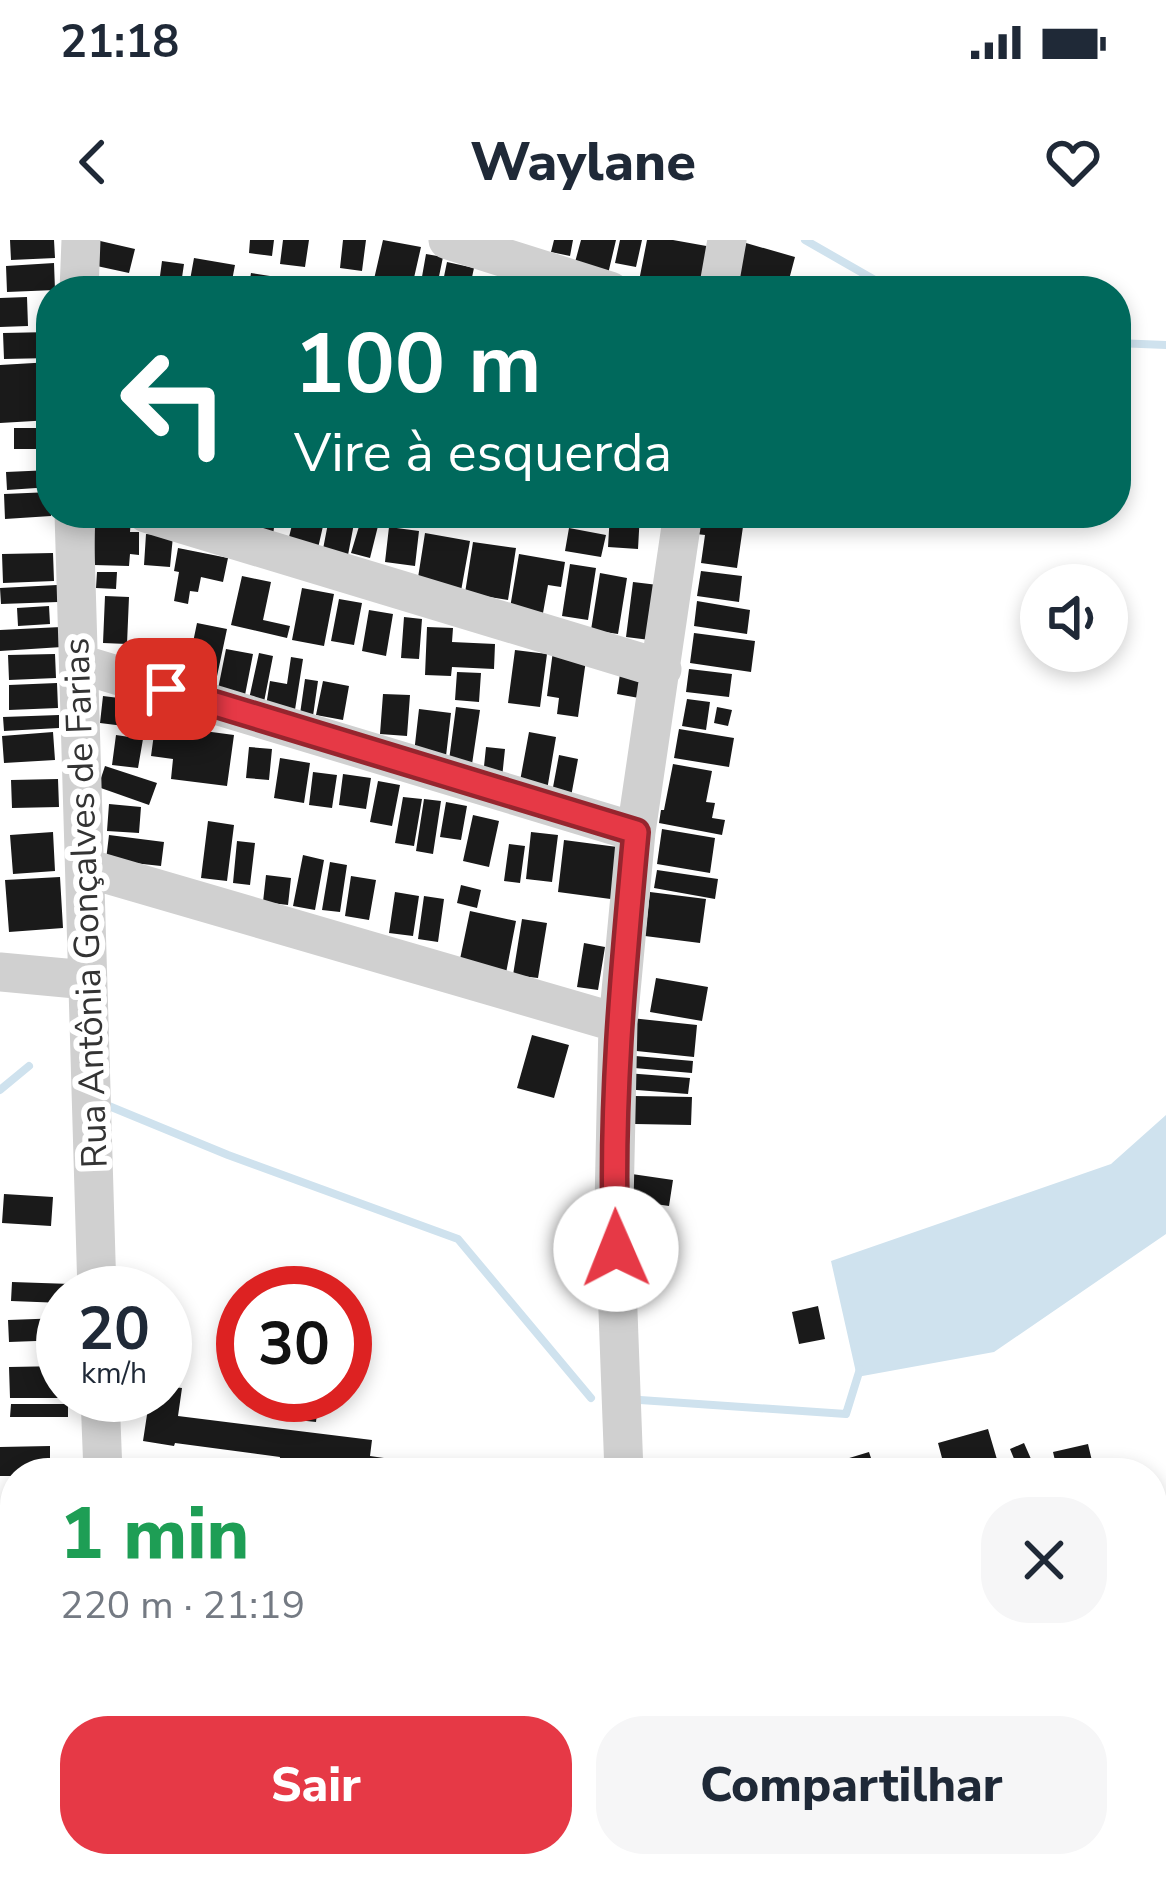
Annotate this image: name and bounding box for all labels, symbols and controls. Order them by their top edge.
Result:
text: 21:18 [60,12,179,73]
text: Waylane [470,125,696,199]
icon: back [60,129,126,195]
icon: heart [1040,129,1106,195]
text: 100 m [294,307,542,422]
icon: left [96,324,252,480]
text: Vire à esquerda [294,416,672,490]
map controls [1020,564,1128,672]
button: sound [1020,564,1128,672]
street label: Rua Antônia Gonçalves de Farias [52,637,120,1169]
pin [115,638,217,740]
icon: arrive [133,656,199,722]
position arrow [553,1186,679,1312]
speed limit sign: 30 [216,1266,372,1422]
text: 20 [78,1288,150,1370]
text: km/h [81,1353,147,1394]
text: 1 min [60,1485,249,1583]
button: close [981,1497,1107,1623]
text: 220 m · 21:19 [60,1579,305,1632]
button: Sair [60,1716,572,1854]
button: Compartilhar [596,1716,1107,1854]

